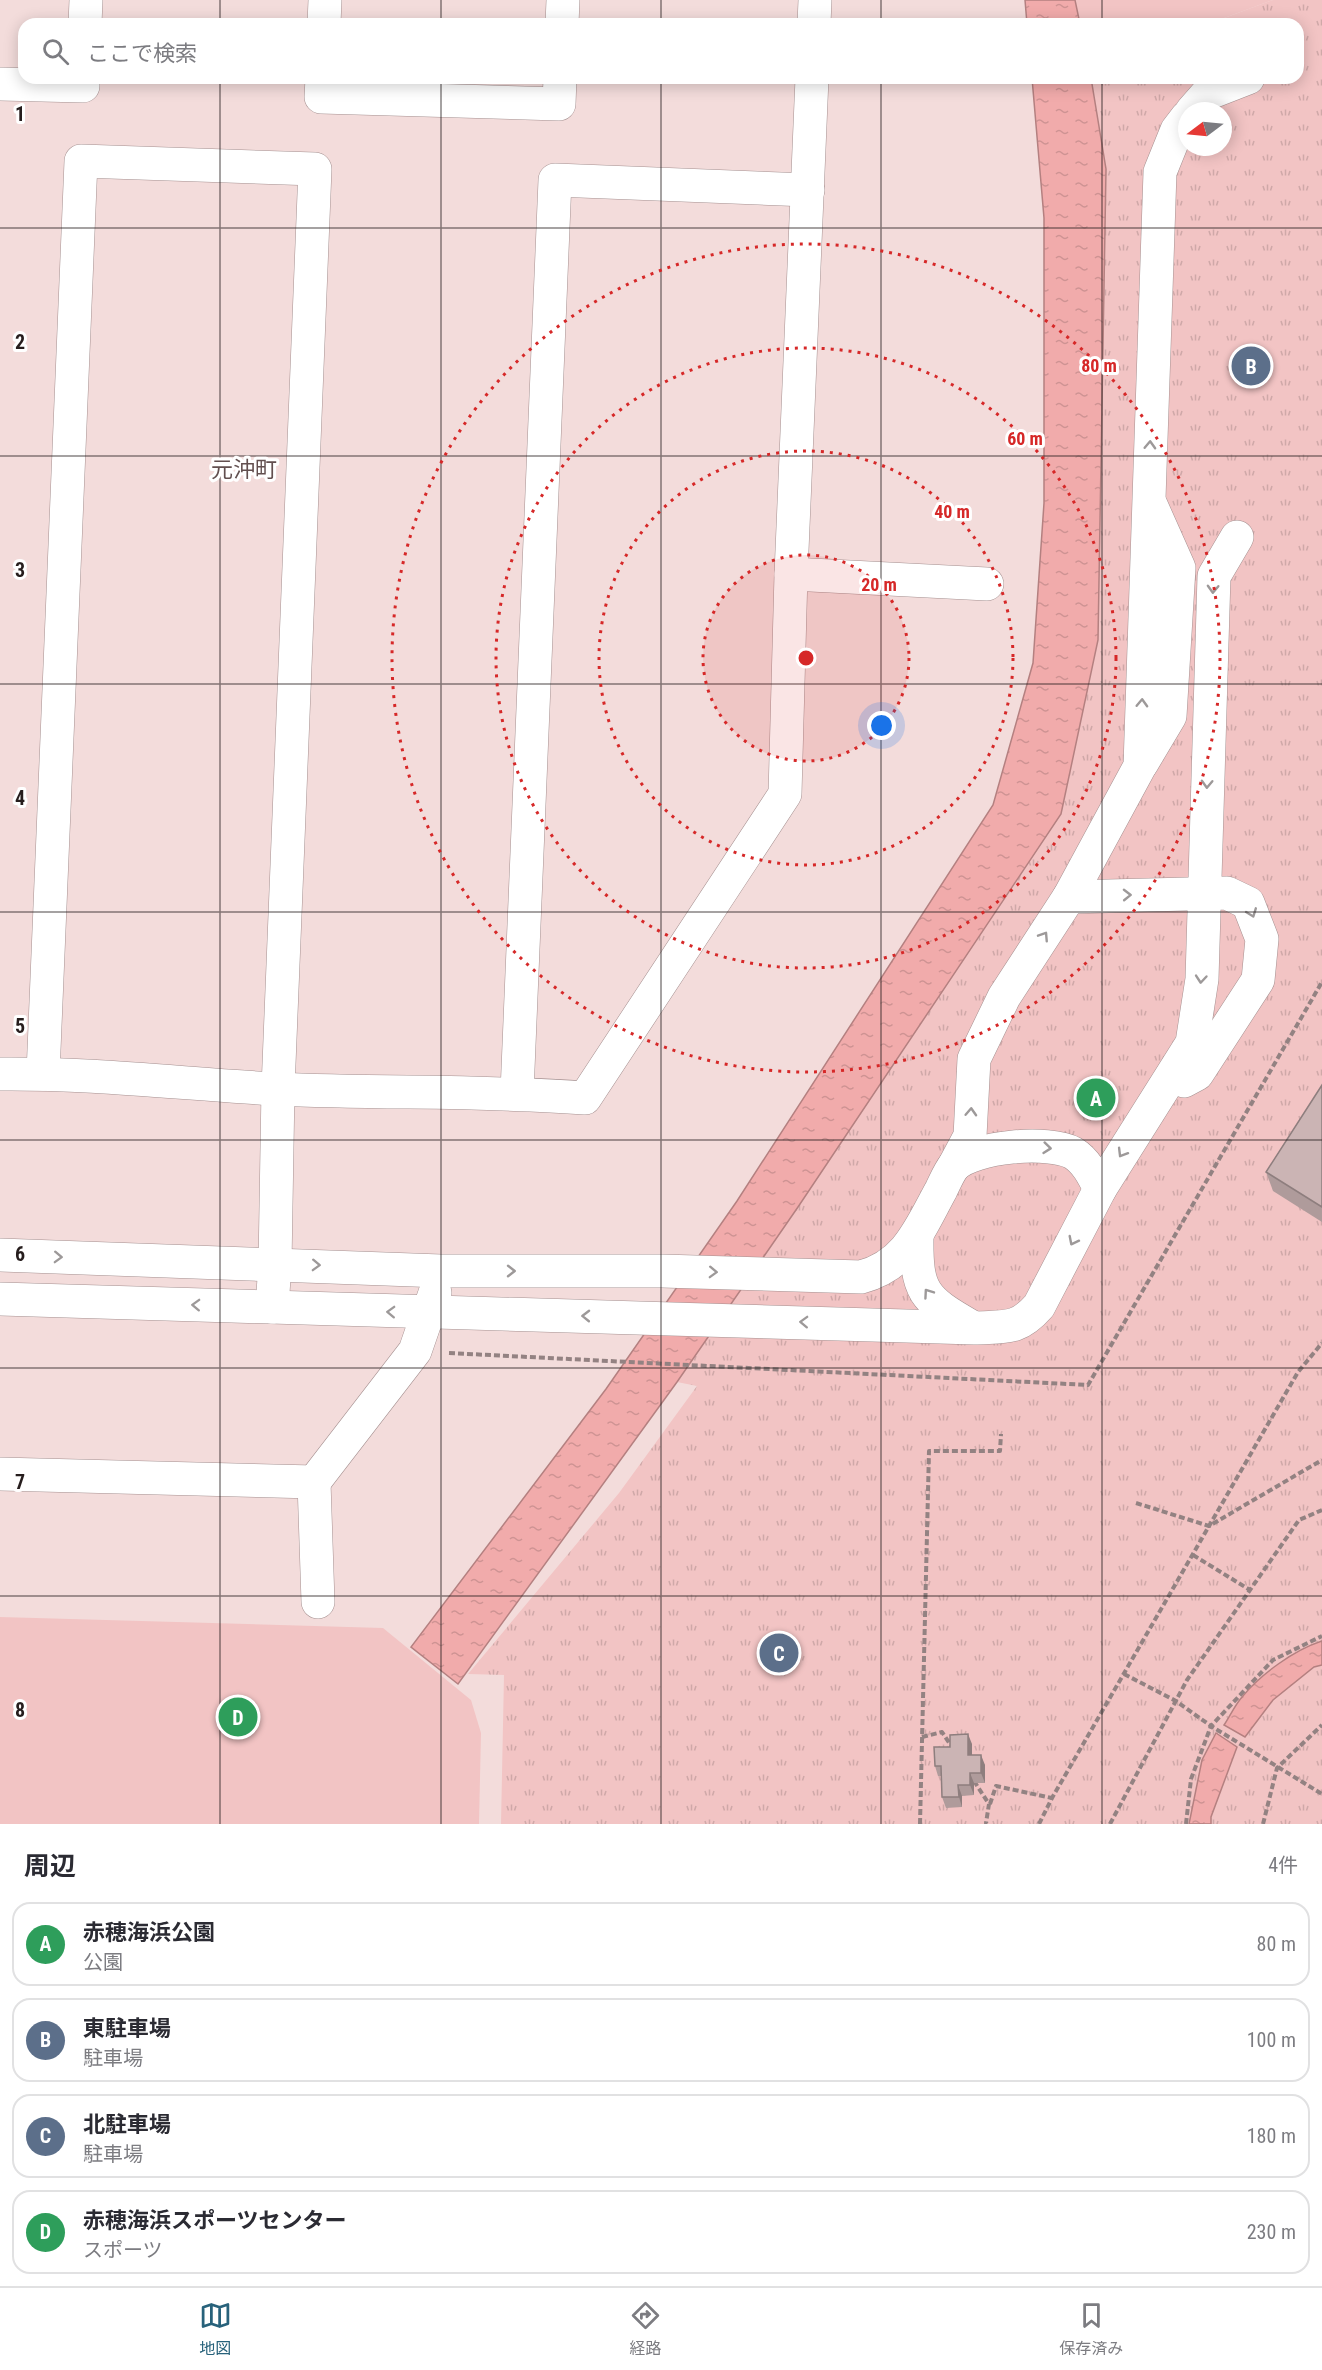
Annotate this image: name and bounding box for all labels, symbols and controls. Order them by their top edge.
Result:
search box [18,18,1304,84]
icon: search [39,35,72,68]
text: ここで検索 [87,41,197,66]
text: 1 [15,102,25,126]
north arrow [1178,102,1232,156]
text: 2 [15,330,25,354]
pin: B [1232,344,1270,388]
text: 80 m [1081,355,1117,376]
text: 60 m [1007,428,1043,449]
one-way arrow [1143,441,1156,450]
district label: 元沖町 [211,457,277,482]
text: 40 m [934,501,970,522]
text: 3 [15,558,25,582]
text: 20 m [861,574,897,595]
one-way arrow [1207,585,1220,594]
centre of rings [796,648,816,668]
one-way arrow [1136,699,1148,708]
your location [867,711,896,740]
one-way arrow [1200,780,1213,789]
text: 4 [15,786,25,810]
one-way arrow [1123,889,1132,902]
one-way arrow [1245,907,1257,918]
one-way arrow [1036,931,1047,942]
one-way arrow [1195,975,1208,984]
text: 5 [15,1014,25,1038]
pin: A [1076,1076,1116,1120]
one-way arrow [965,1107,978,1116]
one-way arrow [1042,1141,1051,1154]
one-way arrow [1117,1147,1129,1157]
one-way arrow [1069,1235,1080,1245]
text: 6 [15,1242,25,1266]
one-way arrow [54,1250,63,1263]
one-way arrow [312,1259,321,1272]
one-way arrow [507,1265,516,1277]
one-way arrow [709,1266,718,1279]
one-way arrow [924,1289,935,1300]
one-way arrow [192,1298,201,1311]
one-way arrow [387,1305,396,1318]
one-way arrow [582,1310,591,1323]
one-way arrow [799,1316,808,1329]
text: 7 [15,1470,25,1494]
pin: C [760,1630,798,1676]
pin: D [218,1694,258,1740]
text: 8 [15,1698,25,1722]
text: 周辺 [24,1851,76,1881]
text: 4件 [1268,1853,1298,1877]
text: 赤穂海浜公園 [83,1920,215,1945]
text: A [40,1932,51,1956]
text: 80 m [1257,1932,1296,1956]
text: 公園 [83,1950,123,1974]
text: 東駐車場 [83,2016,171,2041]
text: B [40,2028,51,2052]
text: 100 m [1247,2028,1296,2052]
text: 駐車場 [83,2046,143,2070]
text: 北駐車場 [83,2112,171,2137]
text: C [40,2124,51,2148]
text: 180 m [1247,2124,1296,2148]
text: 駐車場 [83,2142,143,2166]
text: 赤穂海浜スポーツセンター [83,2208,347,2233]
text: D [40,2220,51,2244]
text: 230 m [1247,2220,1296,2244]
text: スポーツ [83,2238,163,2262]
tab: 地図 [199,2299,232,2359]
tab: 経路 [629,2299,662,2359]
tab: 保存済み [1059,2299,1123,2359]

